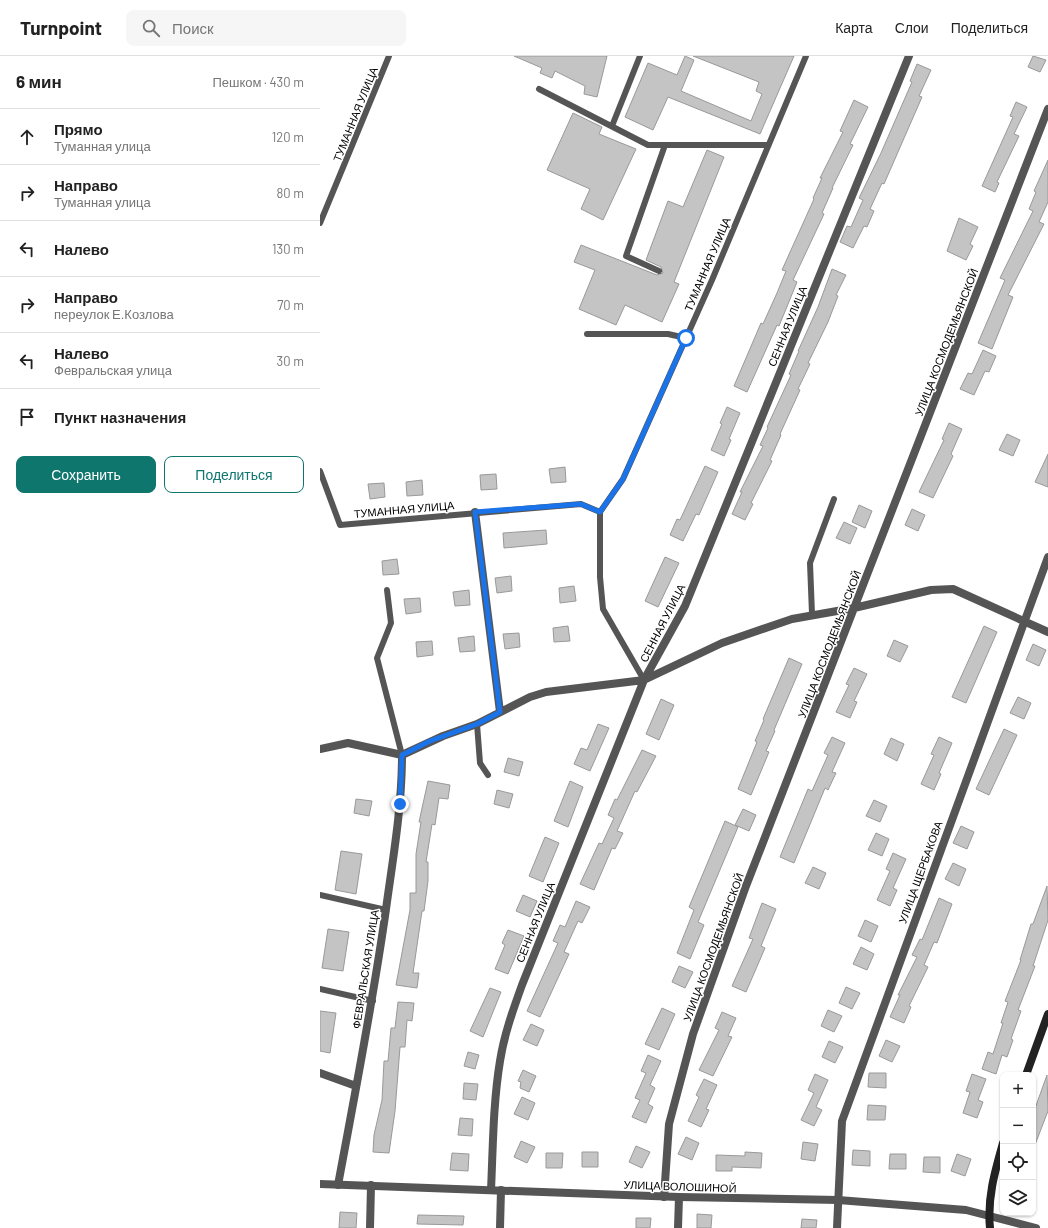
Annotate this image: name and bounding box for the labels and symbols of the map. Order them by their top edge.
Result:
street label: ТУМАННАЯ УЛИЦА [330,64,380,163]
street label: ТУМАННАЯ УЛИЦА [681,214,733,313]
street label: УЛИЦА КОСМОДЕМЬЯНСКОЙ [912,266,980,418]
street label: СЕННАЯ УЛИЦА [765,283,809,368]
route start [677,329,695,347]
street label: ТУМАННАЯ УЛИЦА [353,498,455,520]
street label: УЛИЦА КОСМОДЕМЬЯНСКОЙ [795,568,863,720]
street label: СЕННАЯ УЛИЦА [637,581,688,664]
route end [391,795,409,813]
street label: УЛИЦА ЩЕРБАКОВА [895,818,945,925]
street label: УЛИЦА КОСМОДЕМЬЯНСКОЙ [680,871,746,1023]
street label: СЕННАЯ УЛИЦА [513,879,557,964]
street label: ФЕВРАЛЬСКАЯ УЛИЦА [349,908,381,1030]
street label: УЛИЦА ВОЛОШИНОЙ [623,1178,737,1194]

